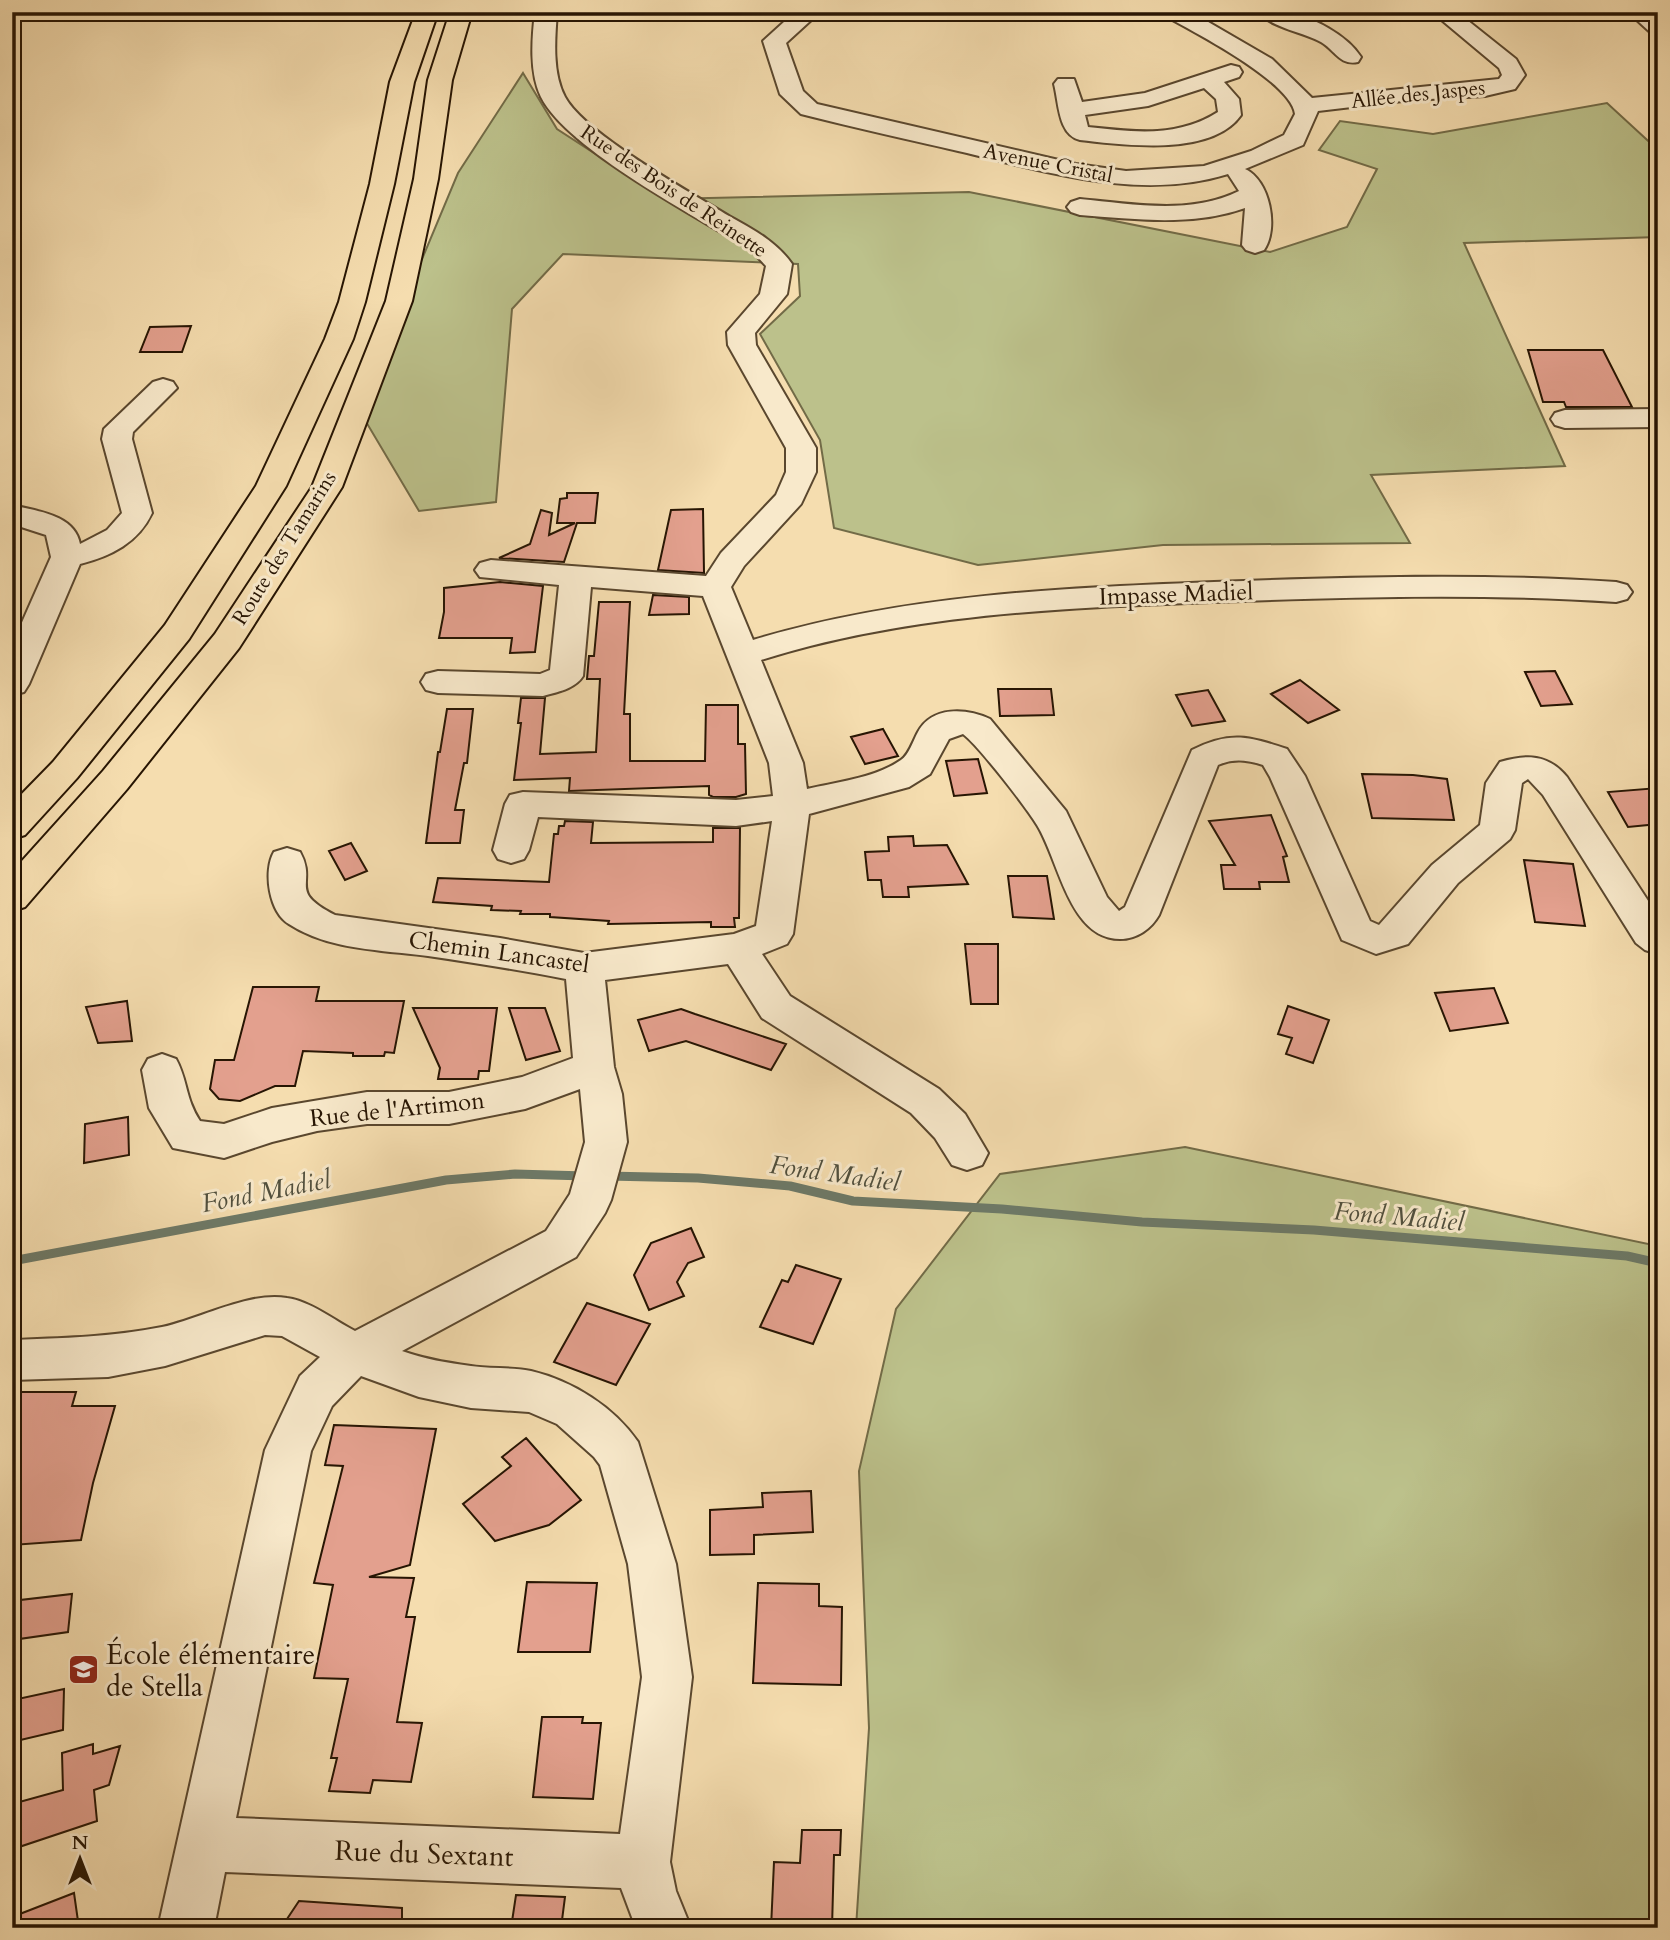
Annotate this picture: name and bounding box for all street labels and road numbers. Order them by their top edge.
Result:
street label: Allée des Jaspes [1350,73,1487,116]
street label: Rue des Bois de Reinette [575,118,773,265]
street label: Avenue Cristal [981,137,1115,190]
street label: Route des Tamarins [225,466,343,631]
street label: Impasse Madiel [1098,575,1254,614]
street label: Chemin Lancastel [407,923,591,982]
street label: Rue de l'Artimon [308,1084,487,1135]
street label: Rue du Sextant [334,1832,514,1876]

